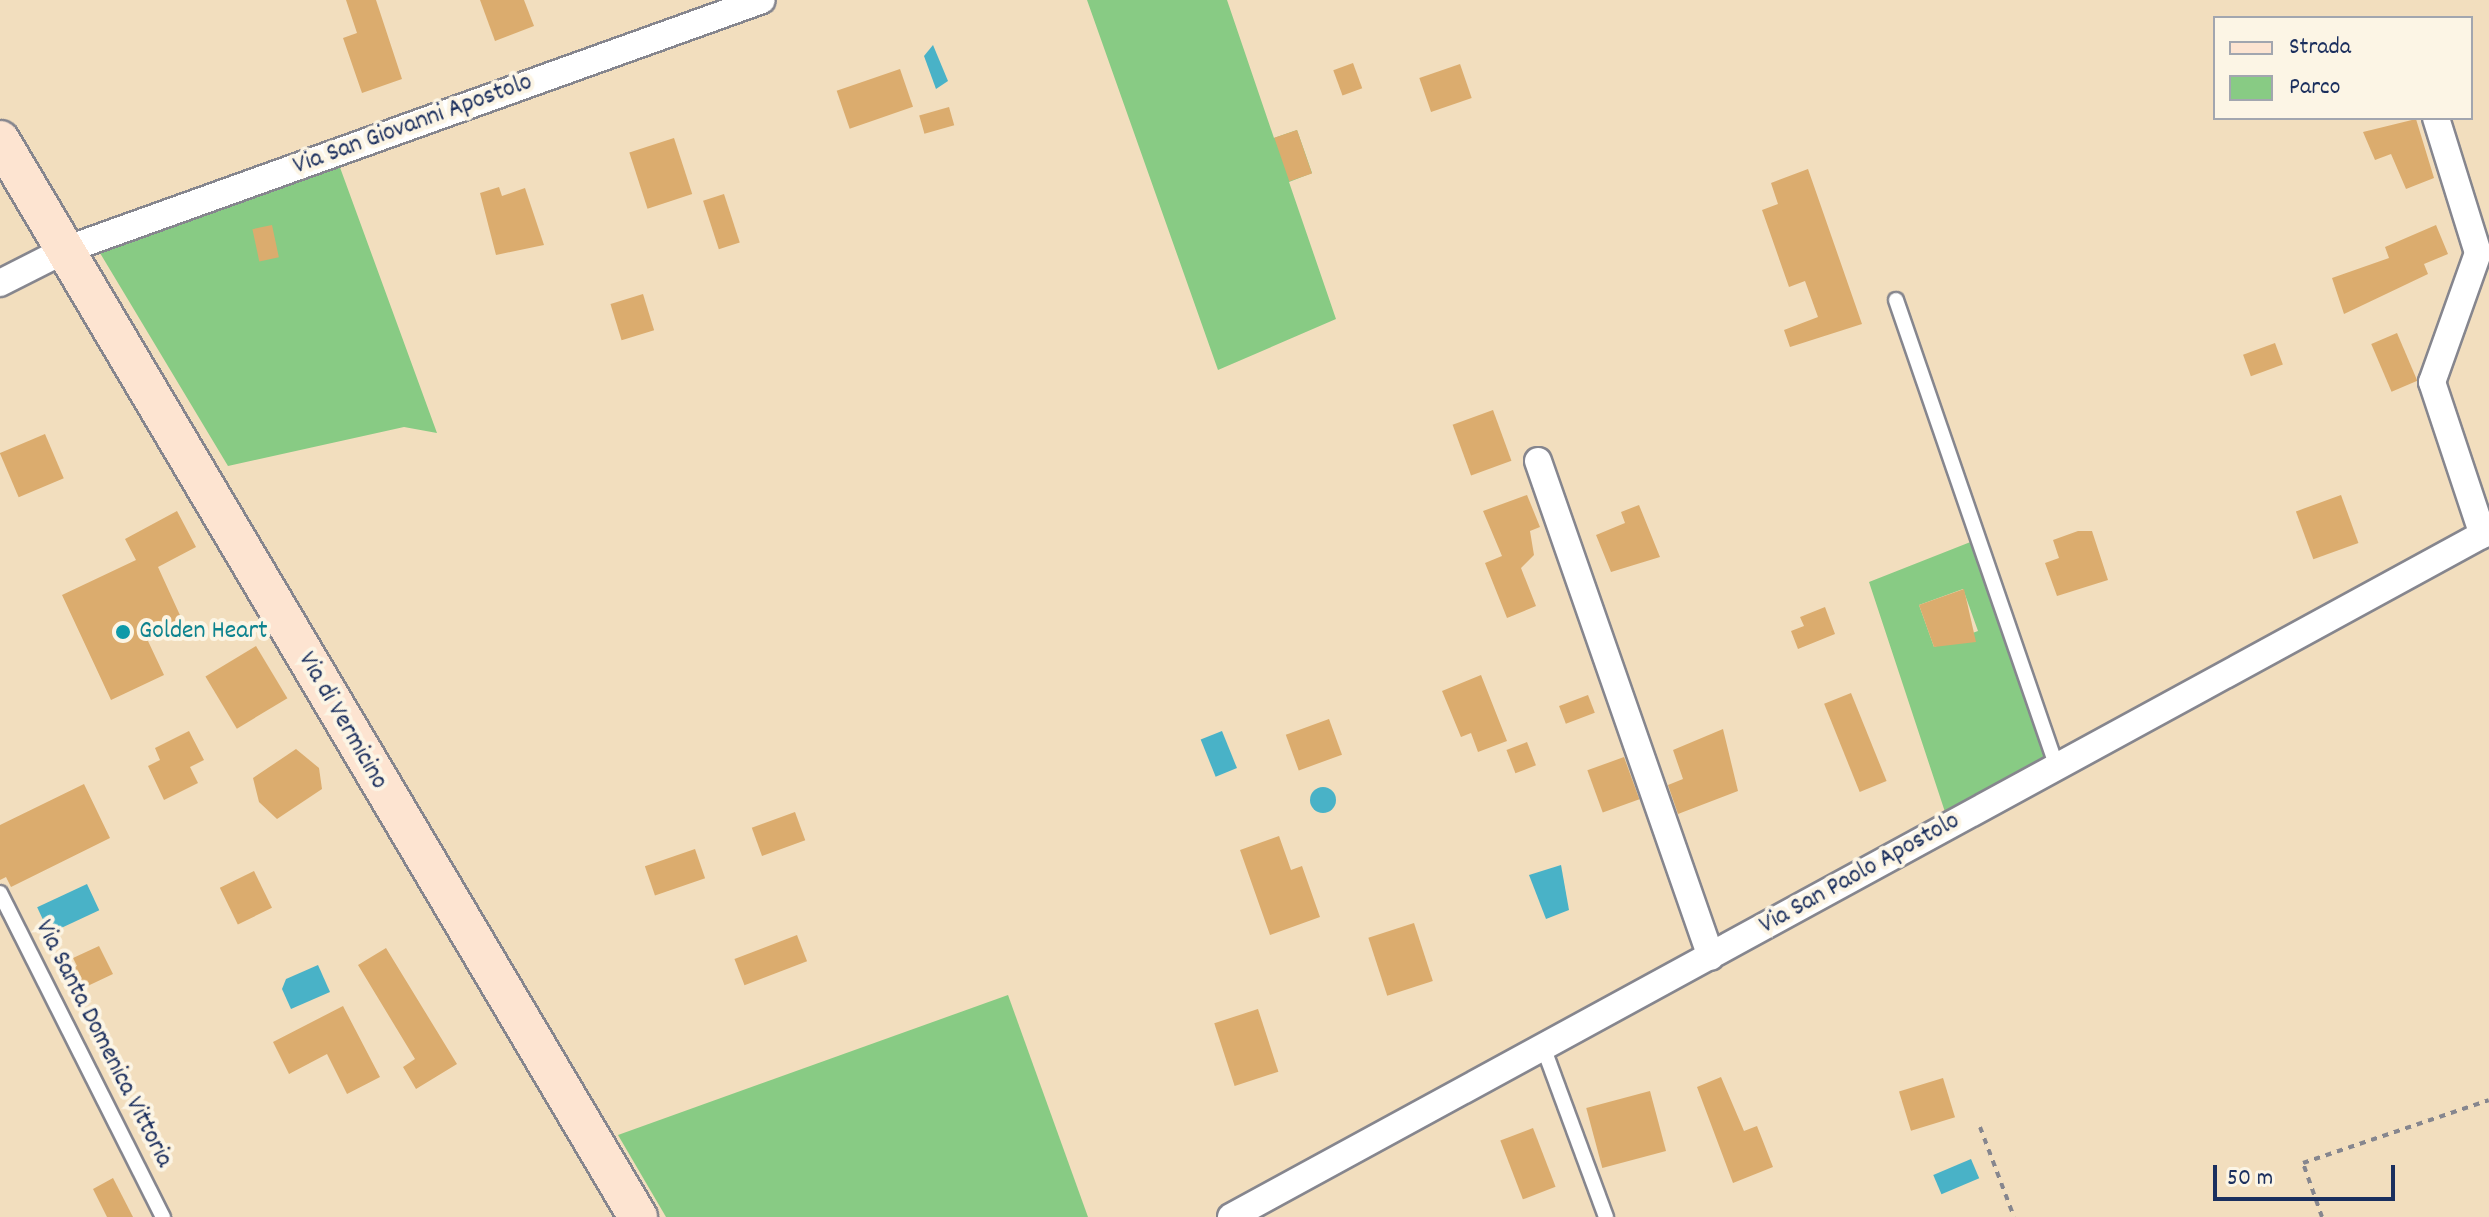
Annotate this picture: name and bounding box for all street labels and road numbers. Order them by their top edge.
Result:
street label: Via San Giovanni Apostolo [289,67,537,183]
street label: Via di Vermicino [290,647,394,795]
street label: Via San Paolo Apostolo [1755,806,1965,942]
street label: Via Santa Domenica Vittoria [27,915,179,1173]

